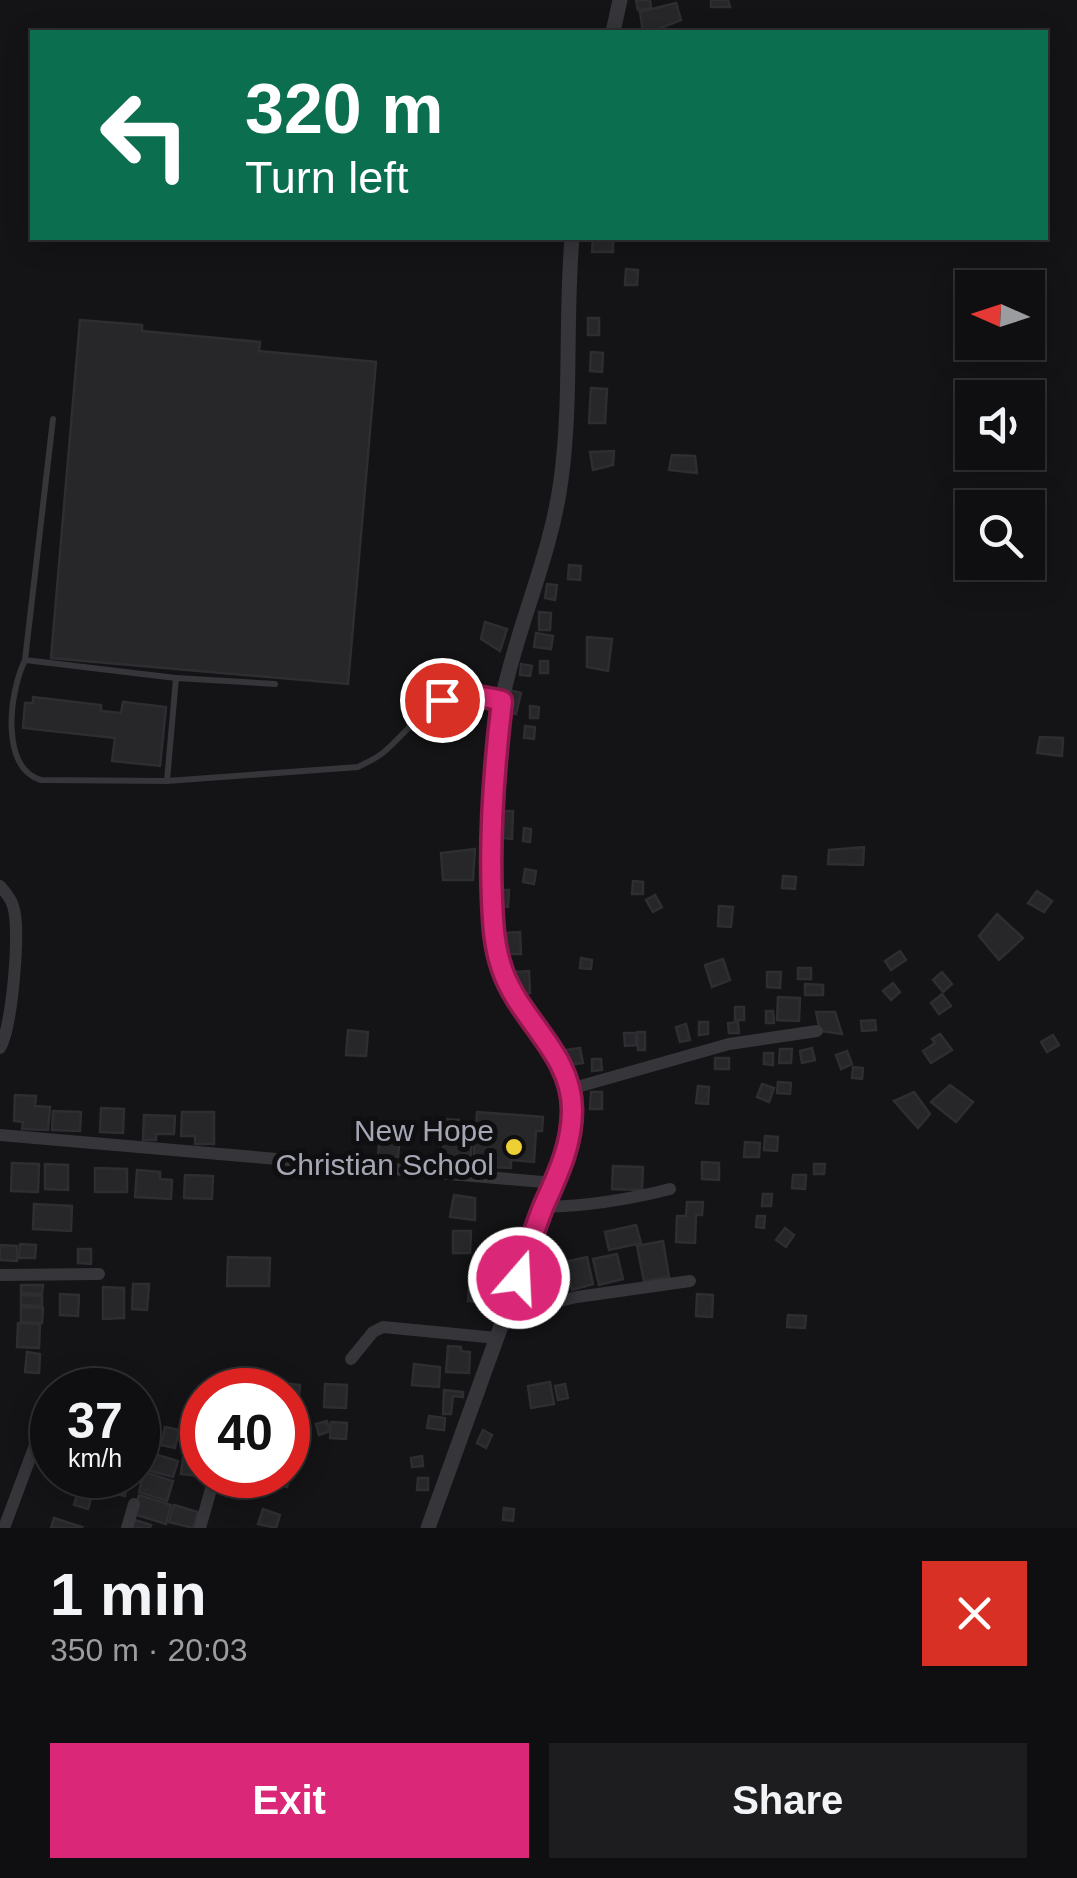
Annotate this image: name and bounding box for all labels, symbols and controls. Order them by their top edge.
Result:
icon: left [80,70,210,200]
text: 320 m [245,70,443,148]
text: Turn left [245,152,408,203]
north arrow [955,270,1045,360]
map controls [955,270,1045,580]
button: sound [955,380,1045,470]
button: search [955,490,1045,580]
pin [400,658,485,743]
icon: arrive [415,673,470,728]
place label: New Hope Christian School [276,1114,494,1181]
marker: New Hope Christian School [503,1136,525,1158]
position arrow [467,1226,571,1330]
speed limit sign: 40 [180,1368,310,1498]
text: 37 [67,1393,123,1449]
text: km/h [68,1444,122,1472]
text: 1 min [50,1561,207,1628]
button: close [922,1561,1027,1666]
text: 350 m · 20:03 [50,1632,247,1668]
button: Exit [50,1743,529,1858]
button: Share [549,1743,1027,1858]

